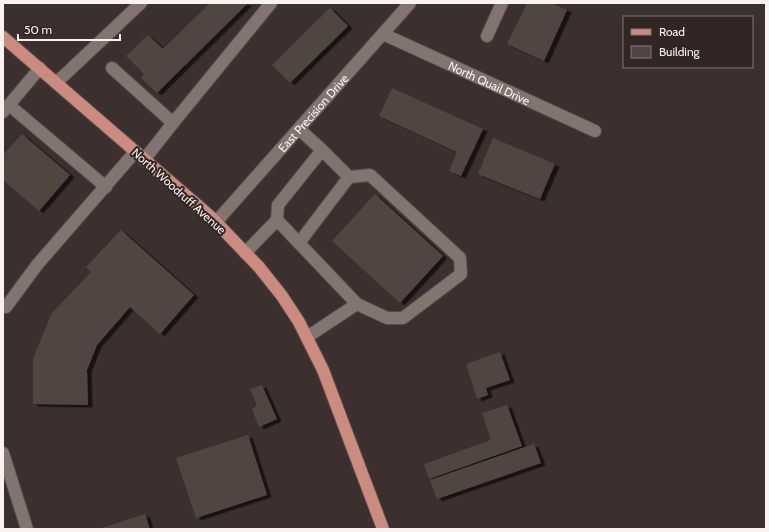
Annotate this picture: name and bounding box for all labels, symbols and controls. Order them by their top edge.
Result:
scale bar [18,16,120,42]
legend [623,16,753,68]
text: 50 m [24,22,52,37]
text: Road [659,24,685,39]
text: Building [659,44,701,59]
street label: North Quail Drive [446,58,533,108]
street label: East Precision Drive [274,71,351,155]
street label: North Woodruff Avenue [129,145,229,237]

